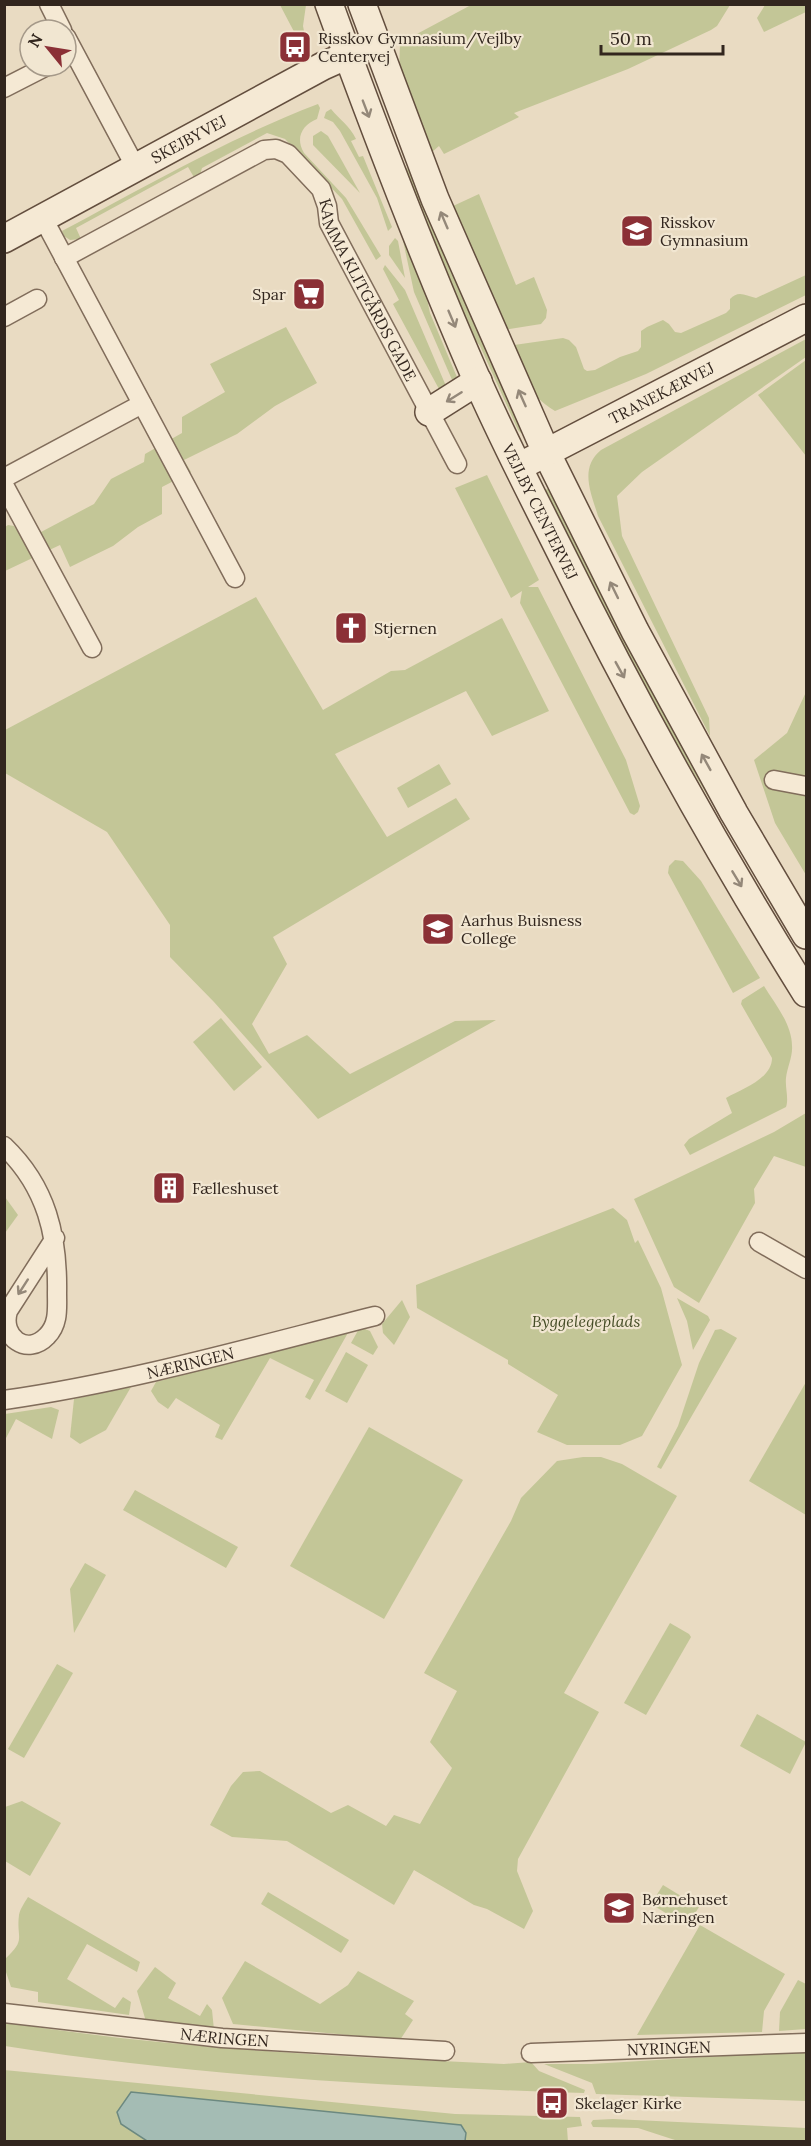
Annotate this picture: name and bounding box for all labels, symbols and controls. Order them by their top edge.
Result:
north arrow [18,18,78,78]
scale bar [601,18,722,56]
text: 50 m [610,27,652,50]
place label: Risskov Gymnasium/Vejlby Centervej [318,28,522,66]
bus stop icon: Risskov Gymnasium/Vejlby Centervej [277,29,313,65]
text: N [23,30,47,51]
one-way arrow [362,99,373,118]
street label: SKEJBYVEJ [147,110,230,167]
street label: KAMMA KLITGÅRDS GADE [315,196,421,384]
one-way arrow [438,211,449,229]
place label: Risskov Gymnasium [660,212,749,250]
school or university icon: Risskov Gymnasium [619,213,655,249]
supermarket icon: Spar [291,276,327,312]
place label: Spar [252,284,286,304]
one-way arrow [447,309,458,328]
street label: TRANEKÆRVEJ [605,357,717,428]
one-way arrow [516,390,527,408]
one-way arrow [446,392,463,404]
street label: VEJLBY CENTERVEJ [497,439,583,583]
one-way arrow [608,582,620,600]
church icon: Stjernen [333,610,369,646]
place label: Stjernen [374,618,437,638]
one-way arrow [614,661,626,678]
one-way arrow [700,754,712,771]
one-way arrow [731,870,743,887]
place label: Aarhus Buisness College [460,910,582,948]
school or university icon: Aarhus Buisness College [420,911,456,947]
building icon: Fælleshuset [151,1170,187,1206]
place label: Fælleshuset [192,1178,279,1198]
one-way arrow [17,1278,29,1295]
park label: Byggelegeplads [532,1311,640,1331]
street label: NÆRINGEN [145,1343,236,1383]
place label: Børnehuset Næringen [642,1889,729,1927]
school or university icon: Børnehuset Næringen [601,1890,637,1926]
street label: NÆRINGEN [179,2023,270,2051]
street label: NYRINGEN [626,2036,711,2060]
bus stop icon: Skelager Kirke [534,2085,570,2121]
place label: Skelager Kirke [575,2093,682,2113]

